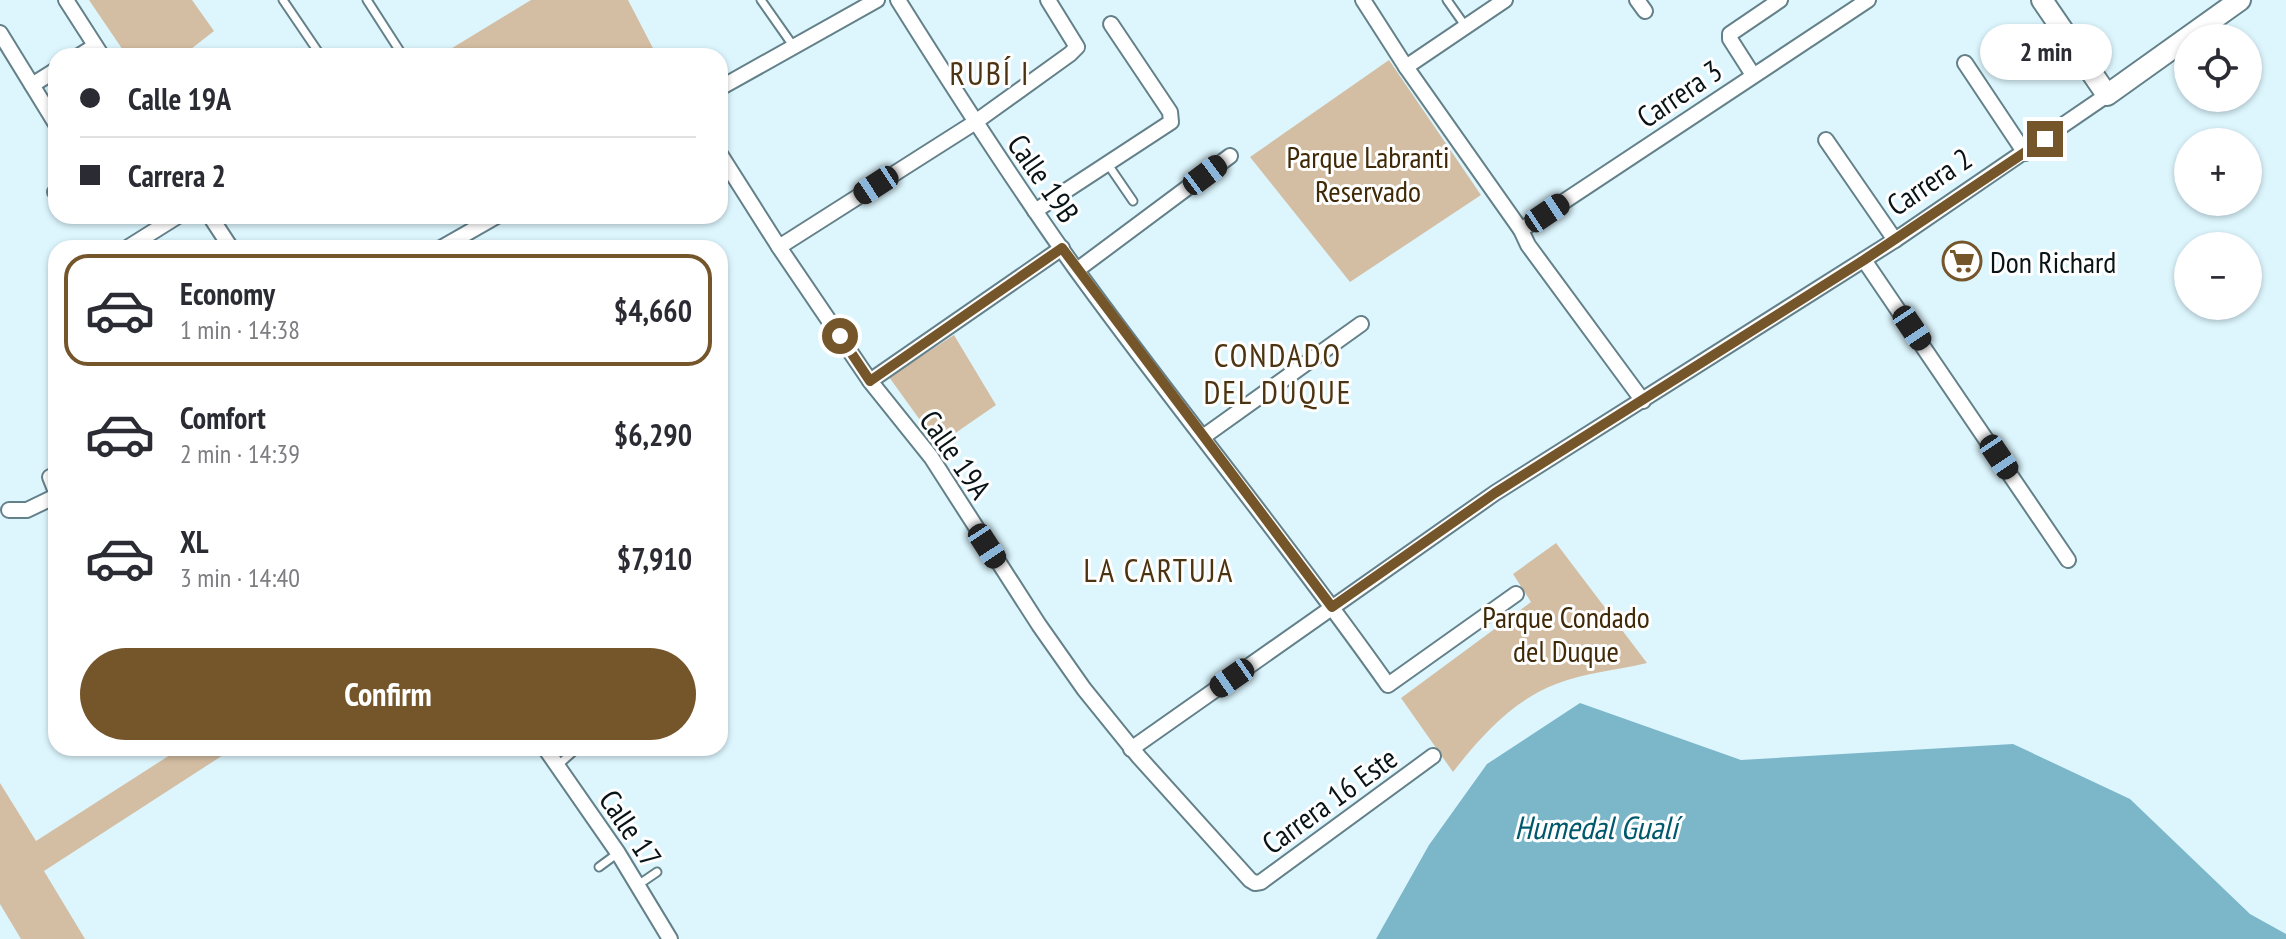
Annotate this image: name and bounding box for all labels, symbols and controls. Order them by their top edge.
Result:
callout: 2 min [1979,23,2111,79]
map controls [2174,24,2262,320]
button: locate [2174,24,2262,112]
text: 2 min [2020,35,2072,68]
street label: Carrera 3 [1629,50,1729,136]
district label: RUBÍ I [950,52,1030,94]
text: Calle 19A [128,79,231,118]
route end [2027,121,2063,157]
street label: Calle 19B [1000,126,1088,230]
button: + [2174,128,2262,216]
park label: Parque Labranti Reservado [1287,137,1449,210]
street label: Carrera 2 [1879,138,1979,224]
car [1179,151,1231,199]
text: Carrera 2 [128,156,226,195]
car [849,162,903,208]
car [1520,190,1574,236]
button: − [2174,232,2262,320]
supermarket icon: Don Richard [1941,240,1983,282]
place label: Don Richard [1990,242,2116,281]
icon: car [84,274,156,346]
text: Economy [180,274,275,313]
text: $4,660 [614,291,692,330]
car [1889,301,1935,355]
text: 1 min · 14:38 [180,313,300,346]
route start [822,318,858,354]
district label: CONDADO DEL DUQUE [1204,334,1352,413]
icon: car [84,398,156,470]
text: Comfort [180,398,266,437]
street label: Calle 19A [912,402,1001,507]
text: $6,290 [614,415,692,454]
car [1976,430,2022,484]
text: 2 min · 14:39 [180,437,300,470]
car [964,519,1010,573]
icon: car [84,522,156,594]
text: XL [180,522,209,561]
text: $7,910 [617,539,692,578]
district label: LA CARTUJA [1083,549,1235,591]
text: 3 min · 14:40 [180,561,300,594]
park label: Parque Condado del Duque [1482,597,1650,670]
button: Confirm [80,648,696,740]
car [1205,654,1259,702]
street label: Carrera 16 Este [1254,738,1404,862]
street label: Calle 17 [591,782,671,874]
water label: Humedal Gualí [1515,806,1683,848]

